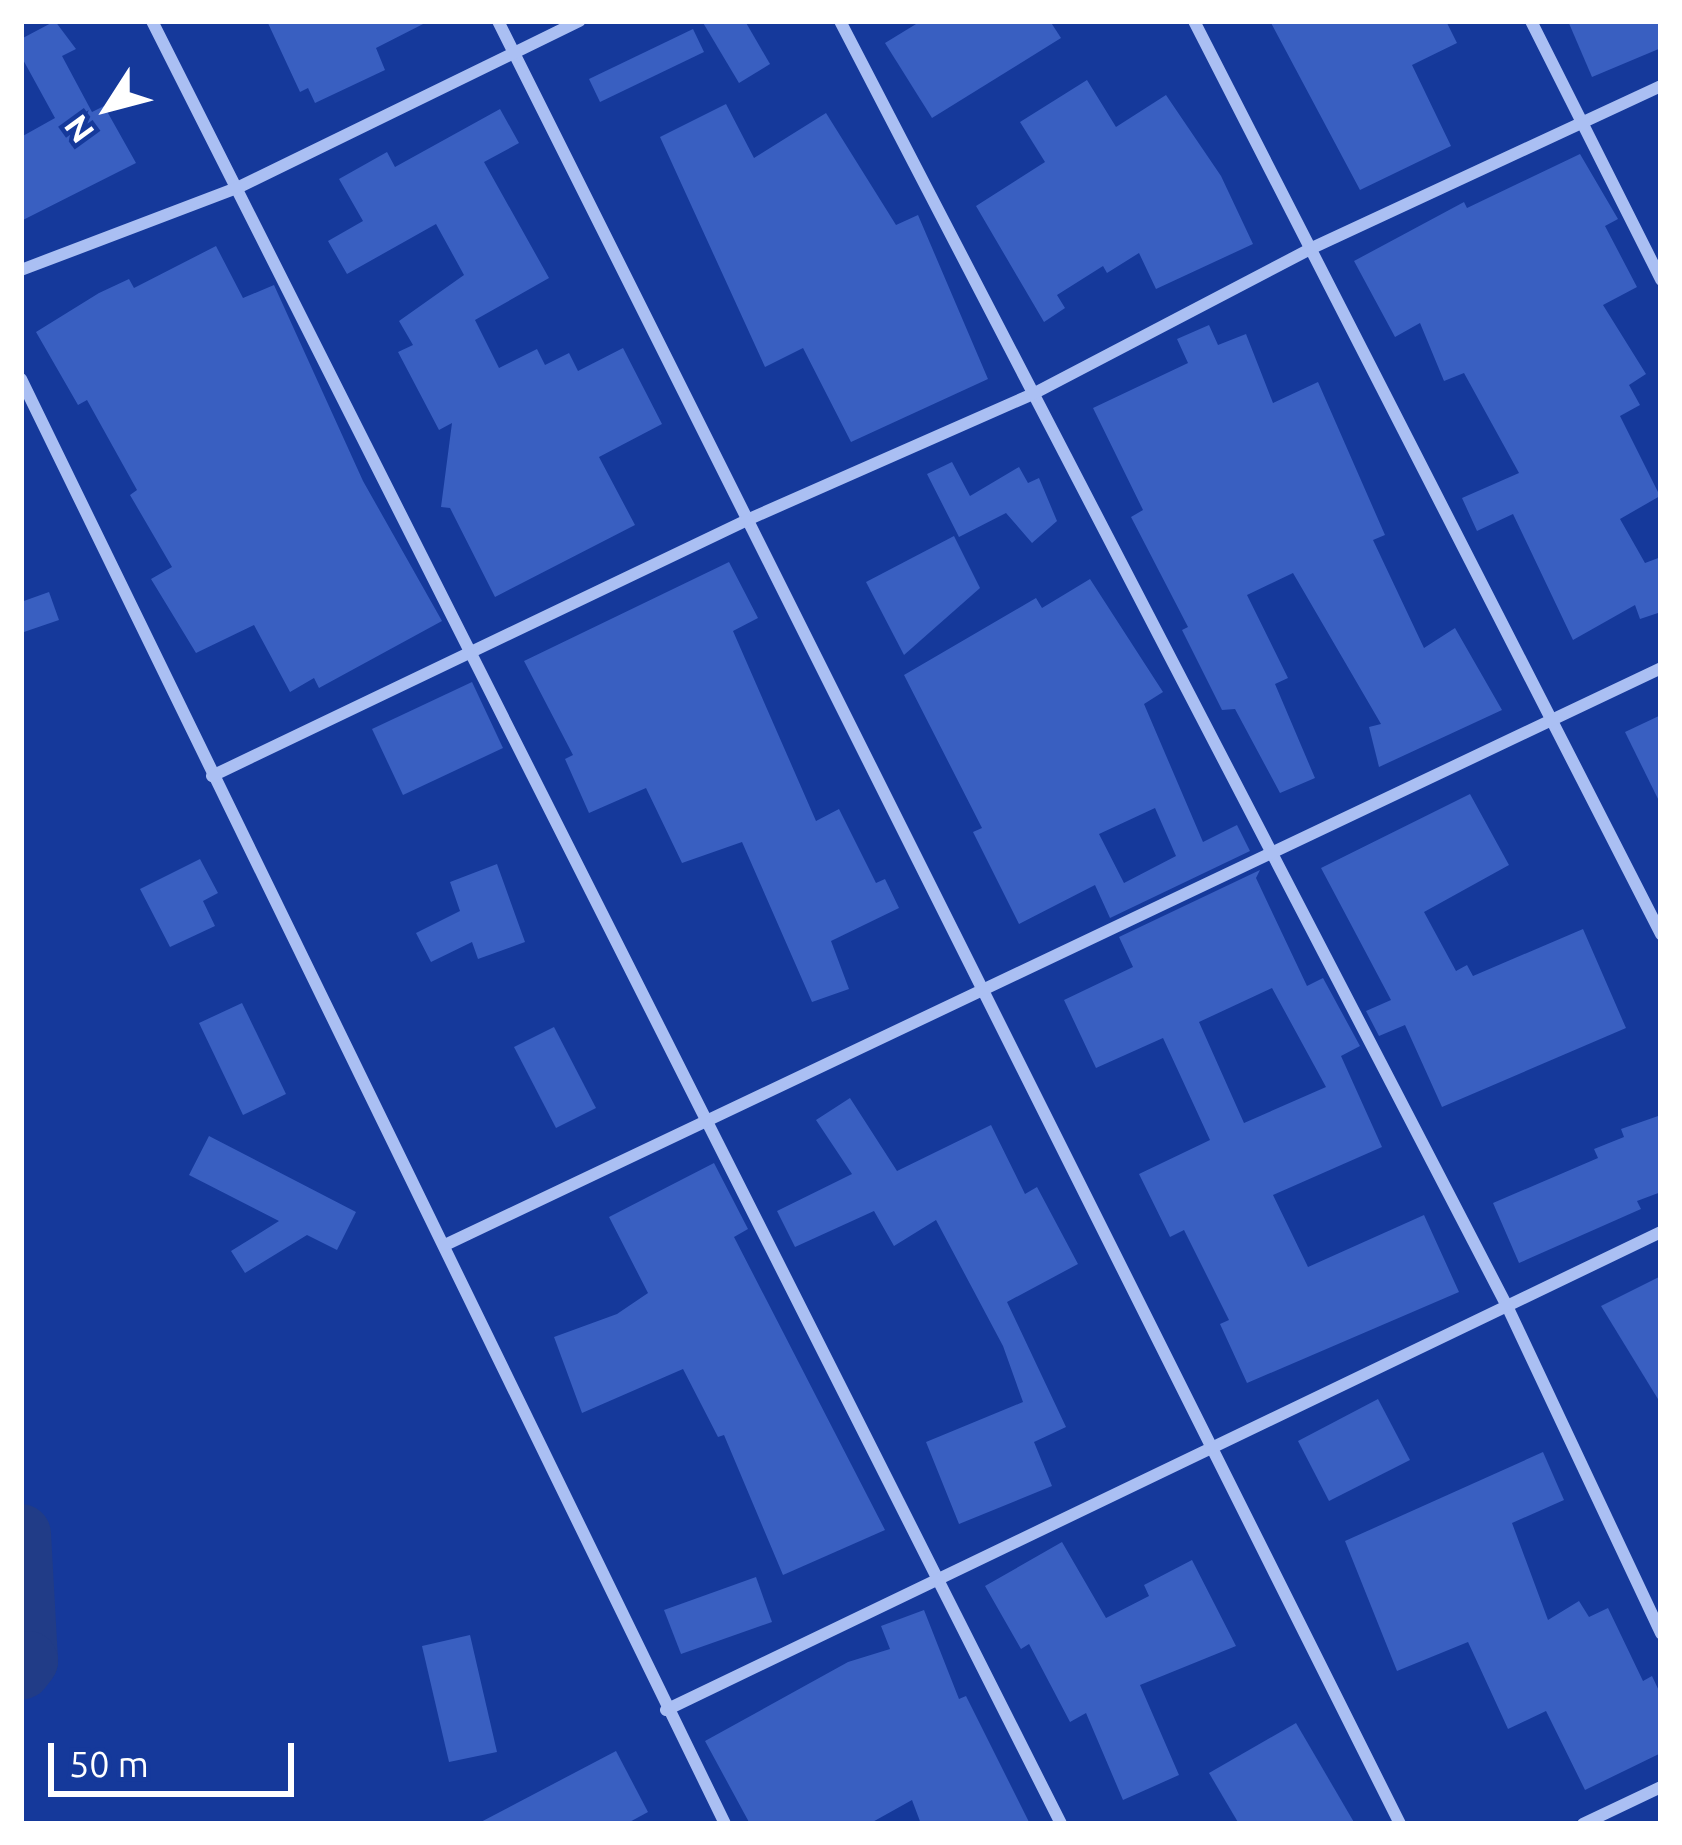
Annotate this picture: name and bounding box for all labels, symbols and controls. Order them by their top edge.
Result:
north arrow [48,48,168,168]
text: N [56,109,101,150]
scale bar [54,1719,300,1793]
text: 50 m [69,1743,149,1784]

